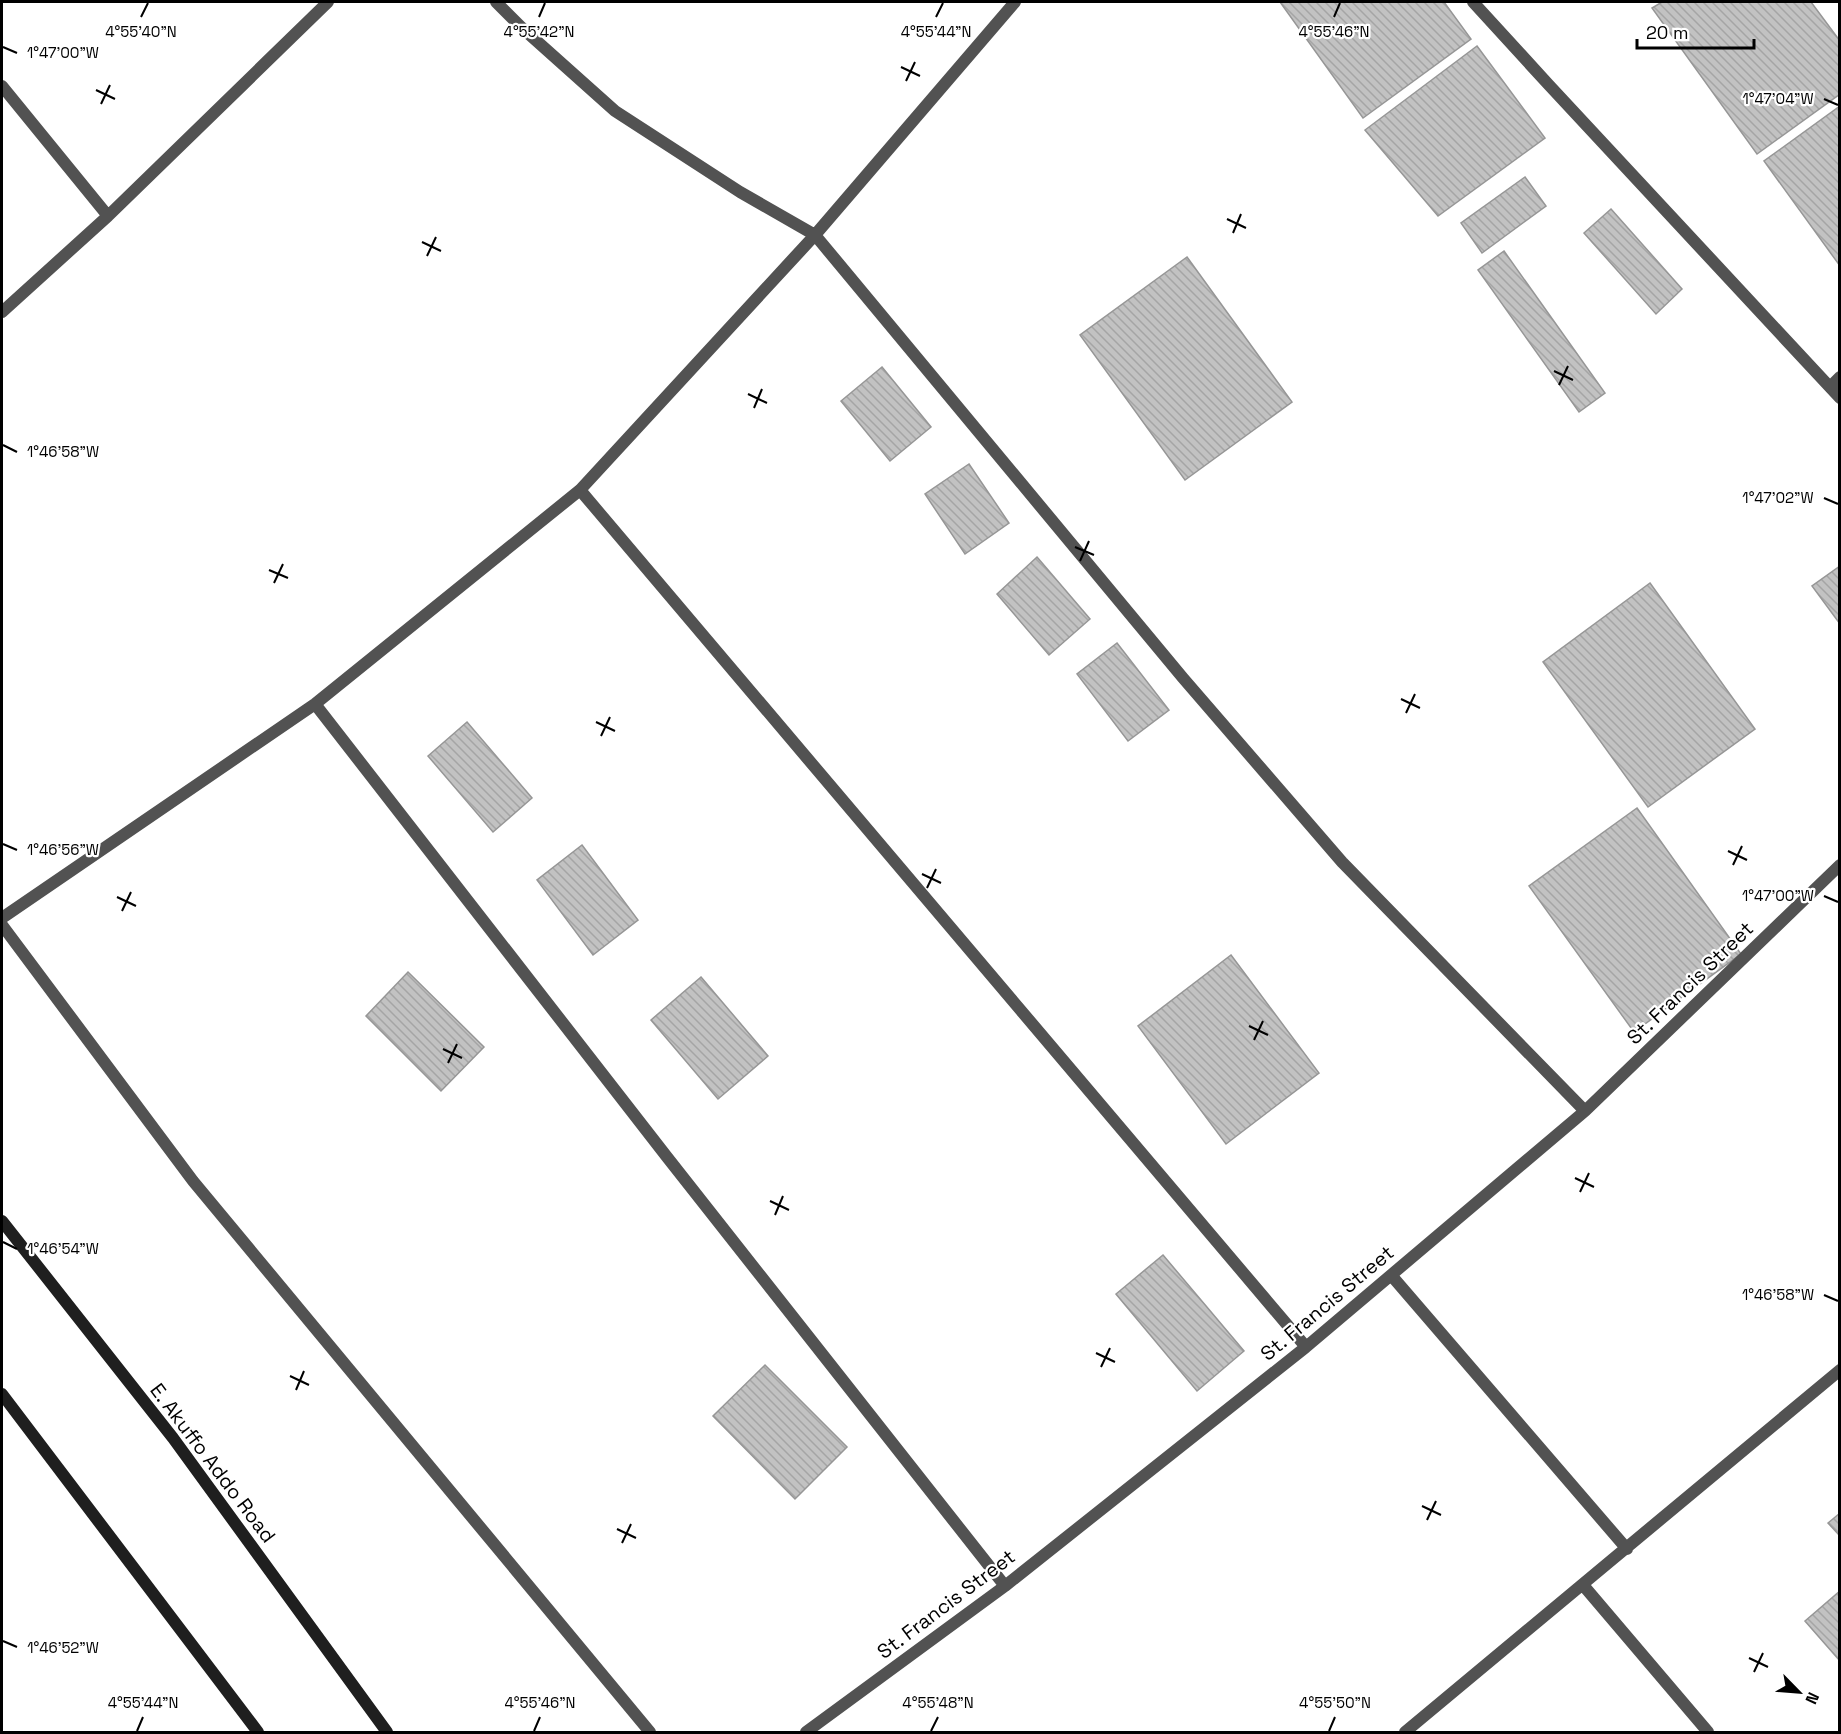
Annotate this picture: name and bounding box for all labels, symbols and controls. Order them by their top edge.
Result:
scale bar [1637,12,1754,50]
text: 20 m [1646,21,1689,44]
text: 4°55'40"N [105,22,177,41]
text: 4°55'42"N [504,22,574,41]
text: 4°55'44"N [901,22,971,41]
text: 4°55'46"N [1298,22,1370,41]
text: 1°47'00"W [27,43,99,62]
text: 1°47'04"W [1742,89,1814,108]
text: 1°46'58"W [27,442,99,461]
text: 1°47'02"W [1742,488,1814,507]
text: 1°46'56"W [27,840,99,859]
text: 1°47'00"W [1742,886,1814,905]
street label: St. Francis Street [1621,916,1759,1050]
text: 1°46'54"W [27,1239,99,1258]
street label: St. Francis Street [1255,1240,1399,1366]
text: 1°46'58"W [1742,1285,1814,1304]
street label: E. Akuffo Addo Road [145,1378,281,1548]
street label: St. Francis Street [872,1544,1020,1664]
text: 1°46'52"W [27,1638,99,1657]
north arrow [1769,1662,1829,1722]
text: N [1800,1689,1824,1707]
text: 4°55'44"N [108,1693,178,1712]
text: 4°55'46"N [504,1693,576,1712]
text: 4°55'48"N [902,1693,974,1712]
text: 4°55'50"N [1299,1693,1371,1712]

